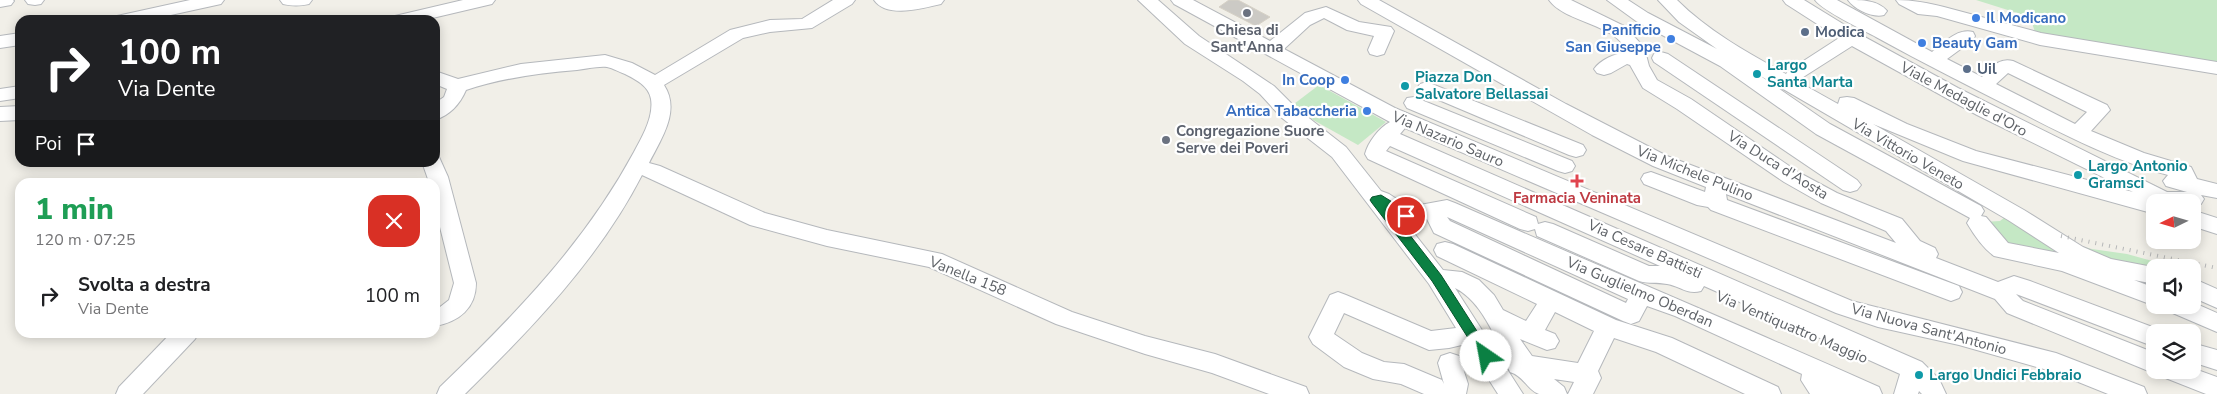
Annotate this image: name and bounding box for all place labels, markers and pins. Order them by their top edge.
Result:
marker: Chiesa di Sant'Anna [1241,7,1253,19]
place label: Il Modicano [1986,8,2067,28]
marker: Il Modicano [1970,12,1982,24]
place label: Chiesa di Sant'Anna [1211,20,1283,57]
place label: Panificio San Giuseppe [1565,20,1661,57]
place label: Modica [1815,22,1865,42]
marker: Modica [1799,26,1811,38]
marker: Panificio San Giuseppe [1665,33,1677,45]
place label: Beauty Gam [1932,33,2018,53]
marker: Beauty Gam [1916,37,1928,49]
place label: Largo Santa Marta [1767,55,1853,92]
place label: Uil [1977,59,1997,79]
marker: Uil [1961,63,1973,75]
place label: Piazza Don Salvatore Bellassai [1415,67,1548,104]
marker: Largo Santa Marta [1751,68,1763,80]
place label: In Coop [1282,70,1335,90]
marker: In Coop [1339,74,1351,86]
marker: Piazza Don Salvatore Bellassai [1399,80,1411,92]
place label: Antica Tabaccheria [1226,101,1357,121]
marker: Antica Tabaccheria [1361,105,1373,117]
place label: Congregazione Suore Serve dei Poveri [1176,121,1325,158]
marker: Congregazione Suore Serve dei Poveri [1160,134,1172,146]
place label: Largo Antonio Gramsci [2088,156,2188,193]
marker: Largo Antonio Gramsci [2072,169,2084,181]
marker: Farmacia Veninata [1571,175,1583,187]
place label: Farmacia Veninata [1513,188,1641,208]
pin [1385,195,1427,237]
place label: Largo Undici Febbraio [1929,365,2082,385]
marker: Largo Undici Febbraio [1913,369,1925,381]

